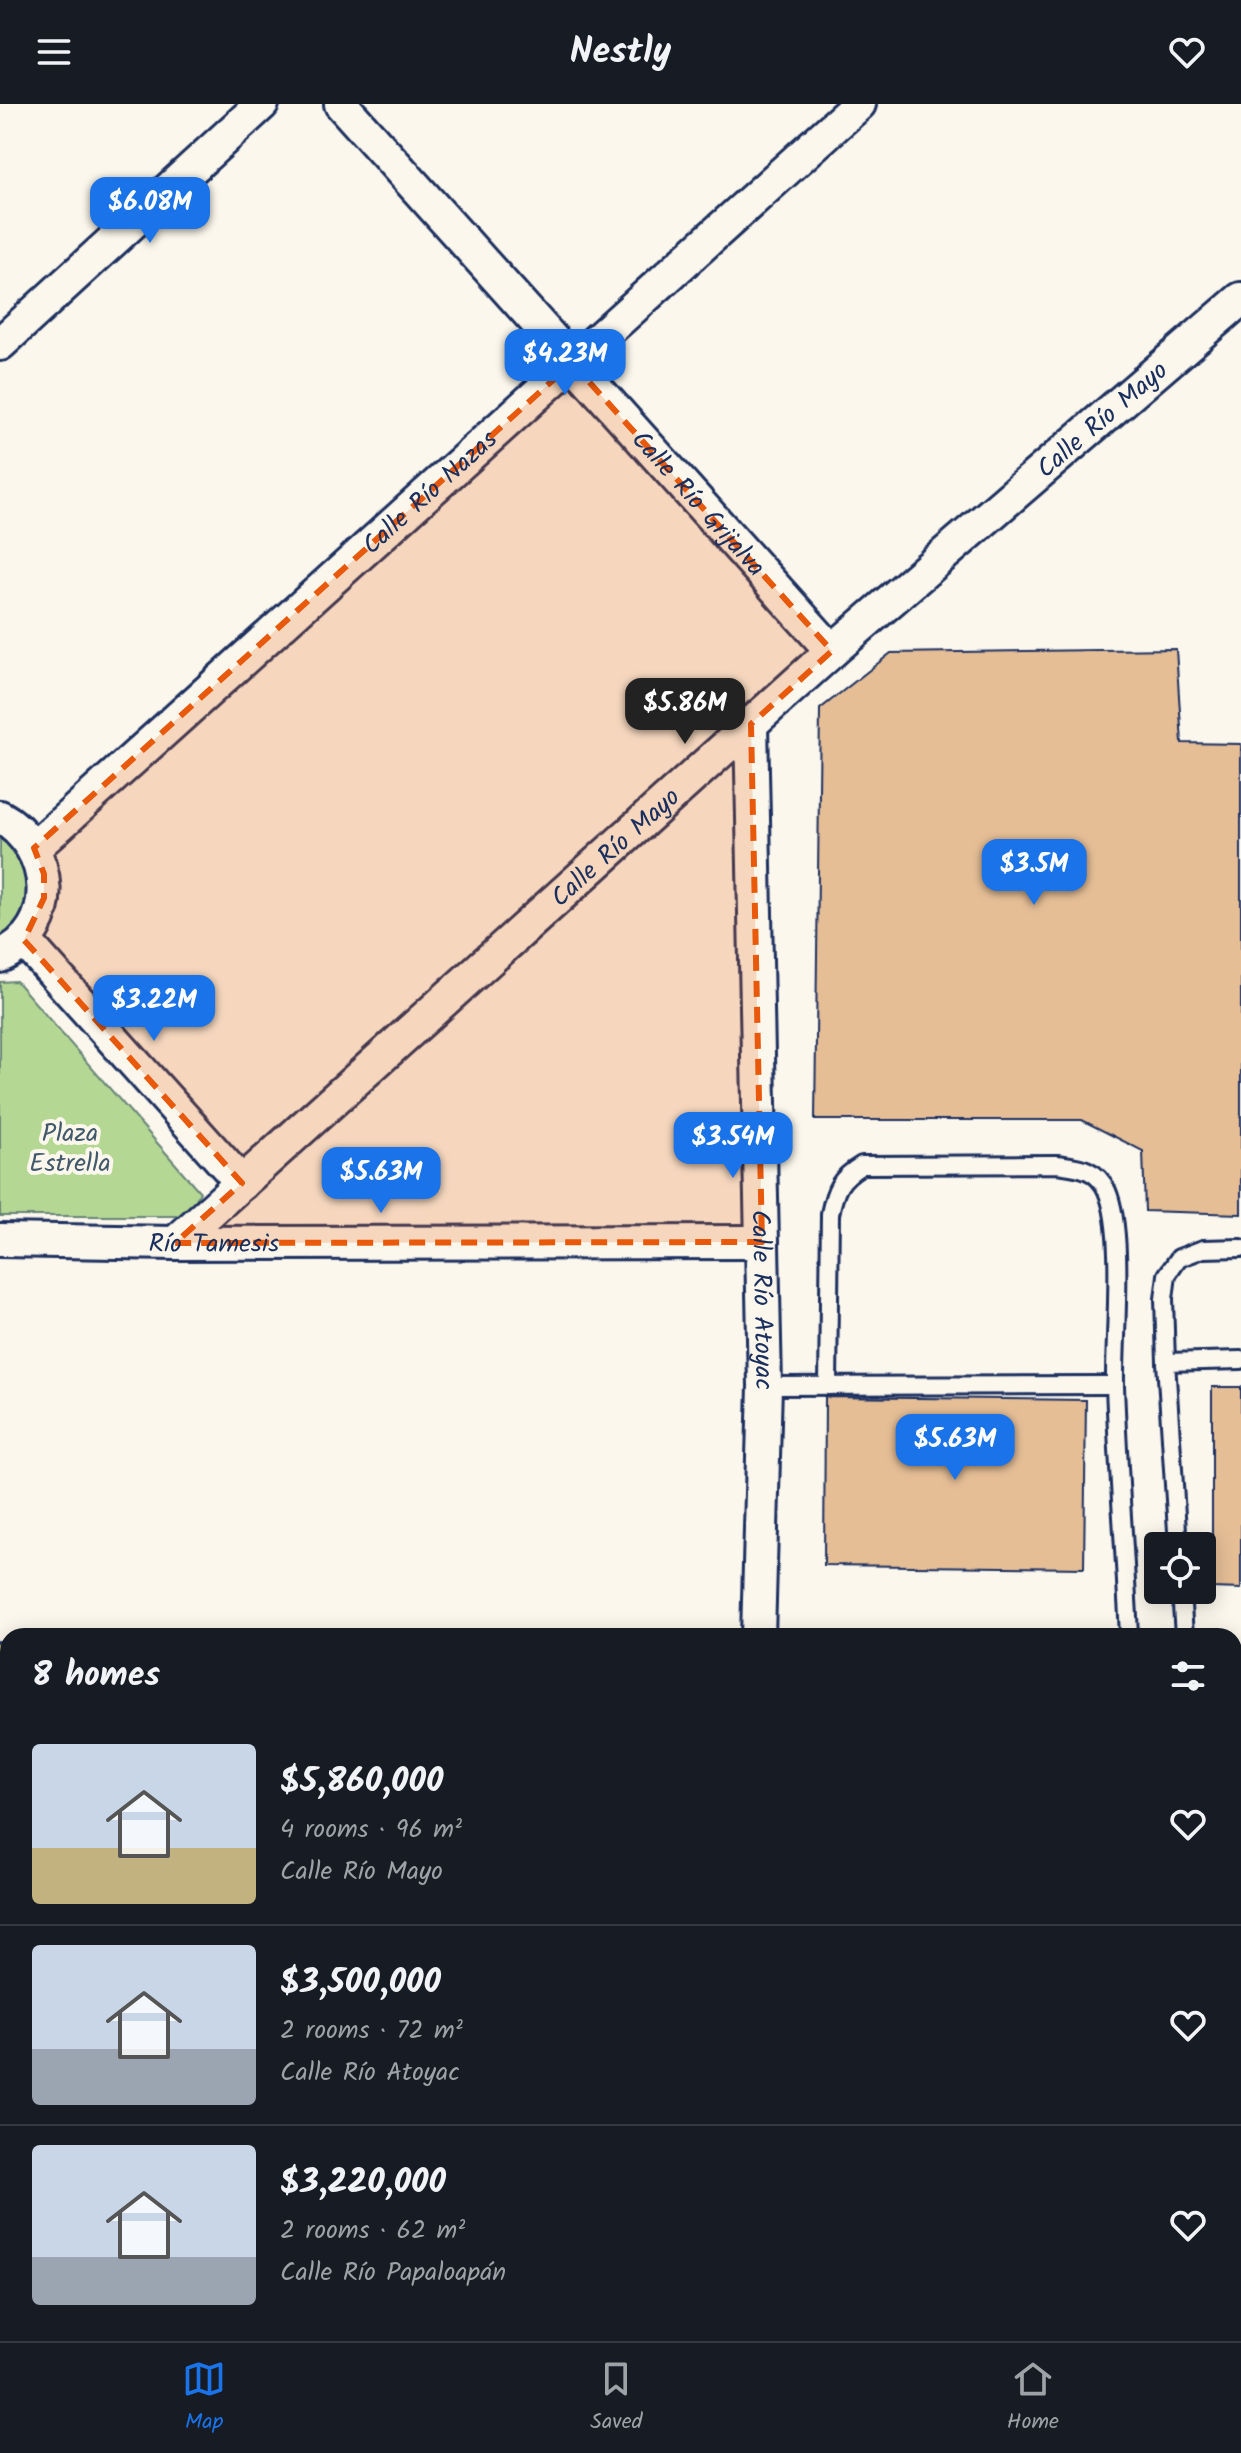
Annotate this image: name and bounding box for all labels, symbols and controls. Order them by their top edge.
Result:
text: Nestly [570,24,671,81]
icon: menu [32,30,76,74]
icon: heart [1165,30,1209,74]
pin: $6.08M [85,177,215,245]
text: $6.08M [108,182,192,224]
pin: $4.23M [500,329,630,397]
text: $4.23M [523,334,607,376]
street label: Calle Río Mayo [1027,351,1178,490]
street label: Calle Río Nazas [353,420,508,566]
street label: Calle Río Grijalva [620,421,775,587]
pin: $5.86M [620,678,750,746]
text: $5.86M [643,683,727,725]
street label: Calle Río Mayo [542,778,691,918]
pin: $3.5M [978,839,1090,907]
text: $3.5M [1000,844,1068,886]
pin: $3.22M [89,975,219,1043]
text: $3.22M [111,980,197,1022]
pin: $3.54M [668,1112,798,1180]
park label: Plaza Estrella [29,1113,111,1185]
text: $3.54M [692,1117,774,1159]
pin: $5.63M [316,1147,446,1215]
text: $5.63M [340,1152,422,1194]
street label: Calle Río Atoyac [738,1210,784,1390]
street label: Río Tamesis [148,1224,279,1266]
pin: $5.63M [890,1414,1020,1482]
text: $5.63M [914,1419,996,1461]
map controls [1144,1532,1216,1604]
button: locate [1144,1532,1216,1604]
text: 8 homes [32,1649,160,1703]
icon: filters [1166,1654,1210,1698]
text: $5,860,000 [280,1755,443,1809]
icon: home [96,1776,192,1872]
icon: heart [1166,1802,1210,1846]
text: 4 rooms · 96 m² [280,1809,462,1851]
text: Calle Río Mayo [280,1851,443,1893]
text: $3,500,000 [280,1956,441,2010]
icon: home [96,1977,192,2073]
icon: heart [1166,2003,1210,2047]
text: 2 rooms · 72 m² [280,2010,463,2052]
text: Calle Río Atoyac [280,2052,460,2094]
text: $3,220,000 [280,2156,446,2210]
icon: home [96,2177,192,2273]
icon: heart [1166,2203,1210,2247]
text: 2 rooms · 62 m² [280,2210,465,2252]
text: Calle Río Papaloapán [280,2252,506,2294]
tab: Map [182,2357,226,2440]
tab: Saved [590,2357,643,2440]
tab: Home [1007,2357,1059,2440]

